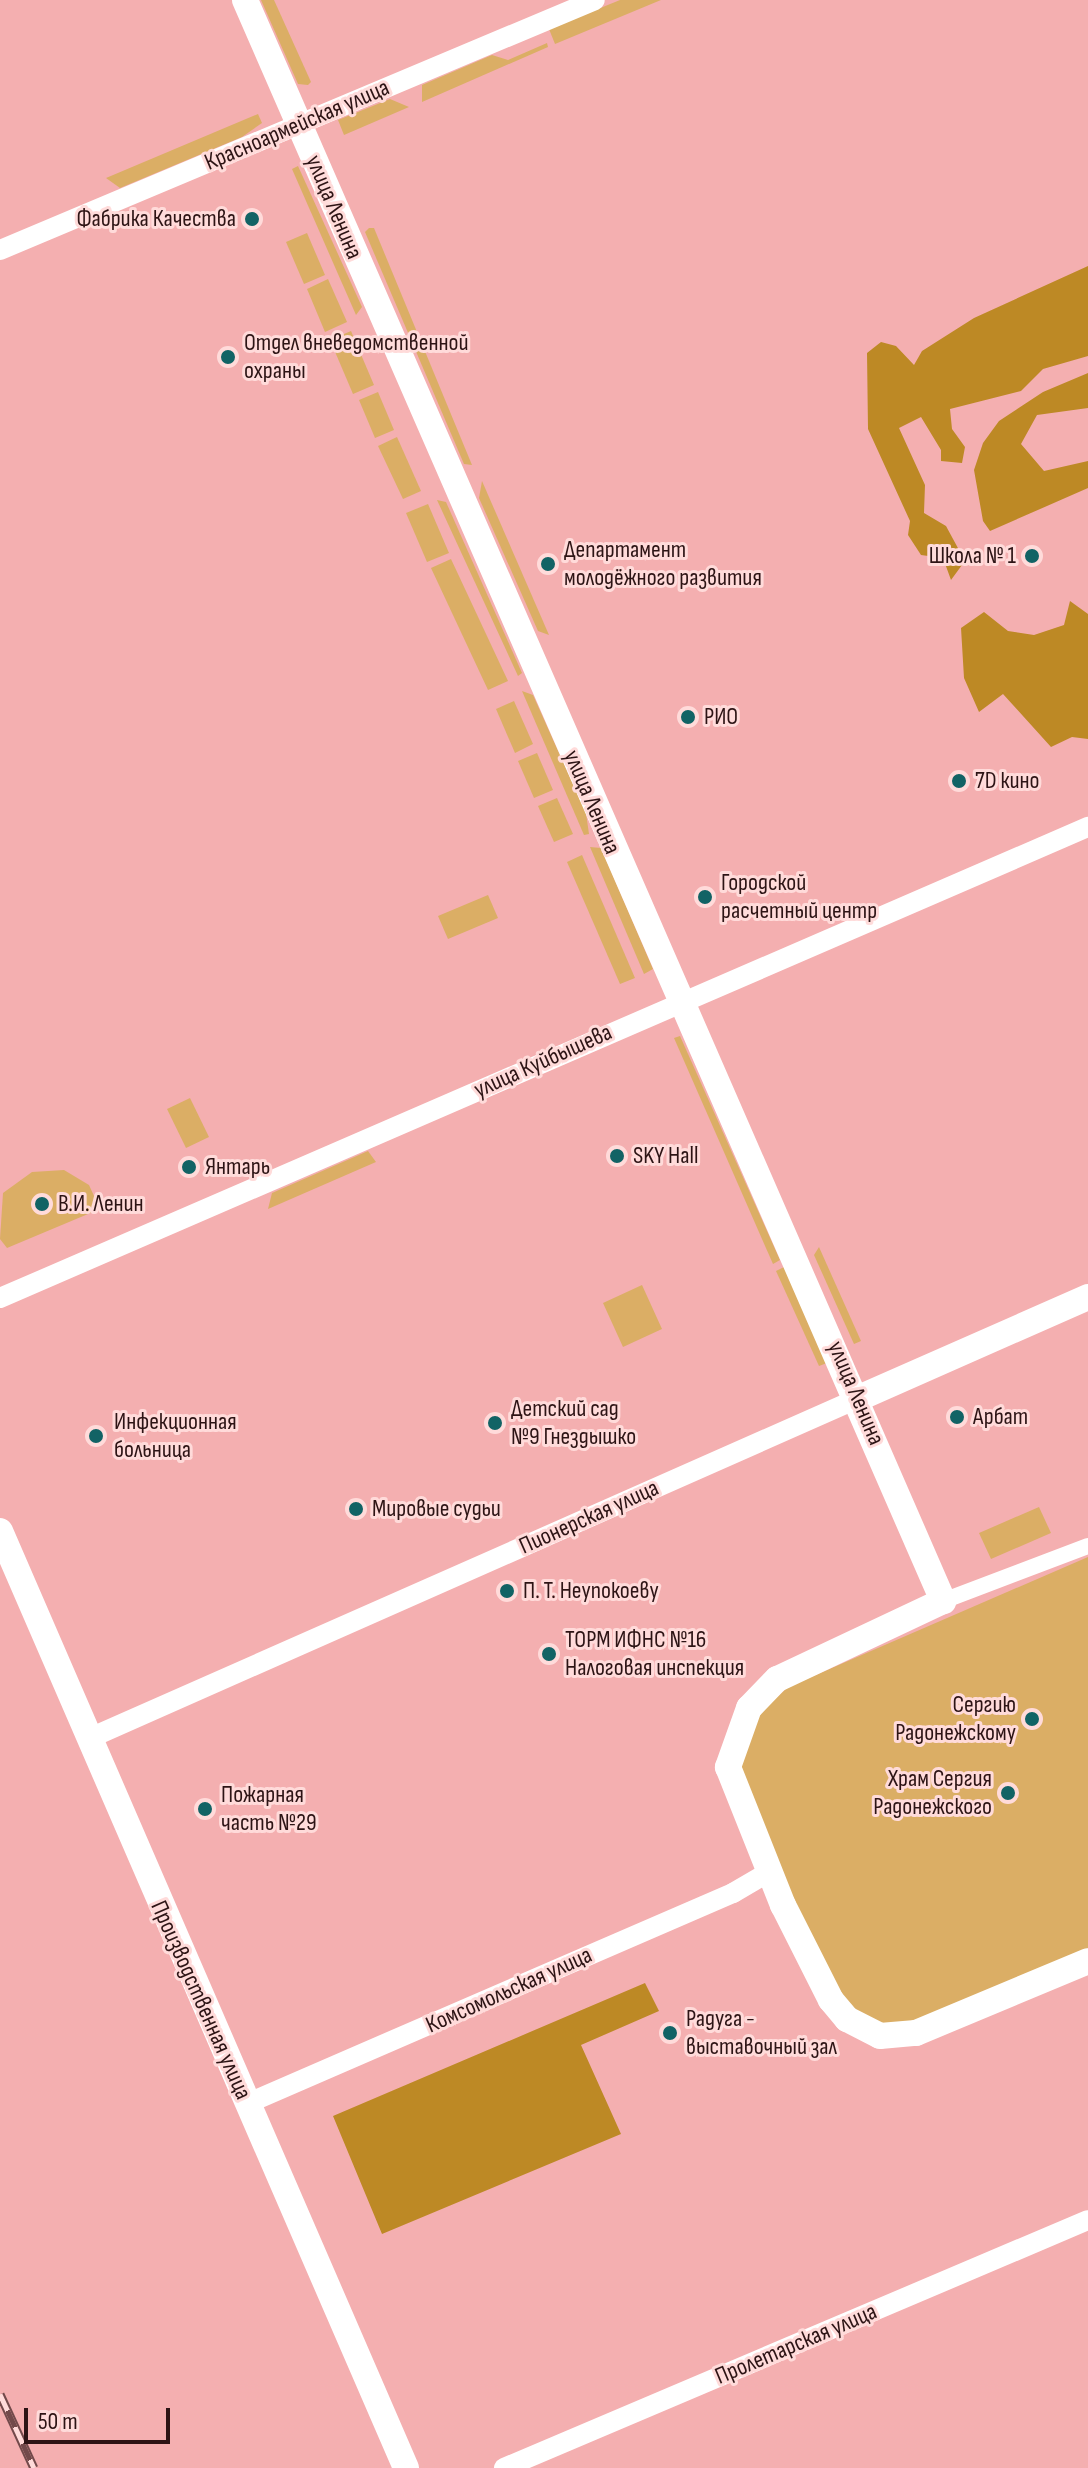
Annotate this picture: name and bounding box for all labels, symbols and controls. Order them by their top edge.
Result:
street label: Красноармейская улица [200,73,394,177]
street label: улица Ленина [299,151,369,263]
place label: Фабрика Качества [76,205,236,233]
marker: Фабрика Качества [243,210,261,228]
place label: Отдел вневедомственной охраны [244,329,469,385]
marker: Отдел вневедомственной охраны [219,348,237,366]
place label: Департамент молодёжного развития [564,536,762,592]
place label: Школа № 1 [929,542,1016,570]
marker: Школа № 1 [1023,547,1041,565]
marker: Департамент молодёжного развития [539,555,557,573]
place label: РИО [704,703,738,731]
marker: РИО [679,708,697,726]
street label: улица Ленина [557,746,627,858]
place label: 7D кино [975,767,1039,795]
marker: 7D кино [950,772,968,790]
place label: Городской расчетный центр [721,869,877,925]
marker: Городской расчетный центр [696,888,714,906]
street label: улица Куйбышева [470,1018,616,1104]
place label: SKY Hall [633,1142,698,1170]
marker: SKY Hall [608,1147,626,1165]
place label: Янтарь [205,1153,270,1181]
marker: Янтарь [180,1158,198,1176]
place label: В.И. Ленин [58,1190,144,1218]
marker: В.И. Ленин [33,1195,51,1213]
street label: улица Ленина [821,1337,891,1449]
place label: Детский сад №9 Гнездышко [511,1395,636,1451]
place label: Арбат [973,1403,1028,1431]
place label: Инфекционная больница [114,1408,237,1464]
marker: Арбат [948,1408,966,1426]
marker: Детский сад №9 Гнездышко [486,1414,504,1432]
marker: Инфекционная больница [85,1425,107,1447]
street label: Пионерская улица [515,1473,663,1561]
place label: Мировые судьи [372,1495,501,1523]
marker: Мировые судьи [347,1500,365,1518]
place label: П. Т. Неупокоеву [523,1577,659,1605]
marker: П. Т. Неупокоеву [498,1582,516,1600]
place label: ТОРМ ИФНС №16 Налоговая инспекция [565,1626,744,1682]
marker: ТОРМ ИФНС №16 Налоговая инспекция [540,1645,558,1663]
place label: Сергию Радонежскому [895,1691,1016,1747]
marker: Сергию Радонежскому [1023,1710,1041,1728]
place label: Храм Сергия Радонежского [873,1765,992,1821]
place label: Пожарная часть №29 [221,1781,317,1837]
marker: Храм Сергия Радонежского [999,1784,1017,1802]
marker: Пожарная часть №29 [196,1800,214,1818]
street label: Производственная улица [144,1896,258,2104]
street label: Комсомольская улица [422,1941,596,2039]
place label: Радуга - выставочный зал [686,2005,837,2061]
marker: Радуга - выставочный зал [661,2024,679,2042]
street label: Пролетарская улица [711,2297,881,2391]
scale bar [28,2392,174,2442]
text: 50 m [38,2407,78,2436]

